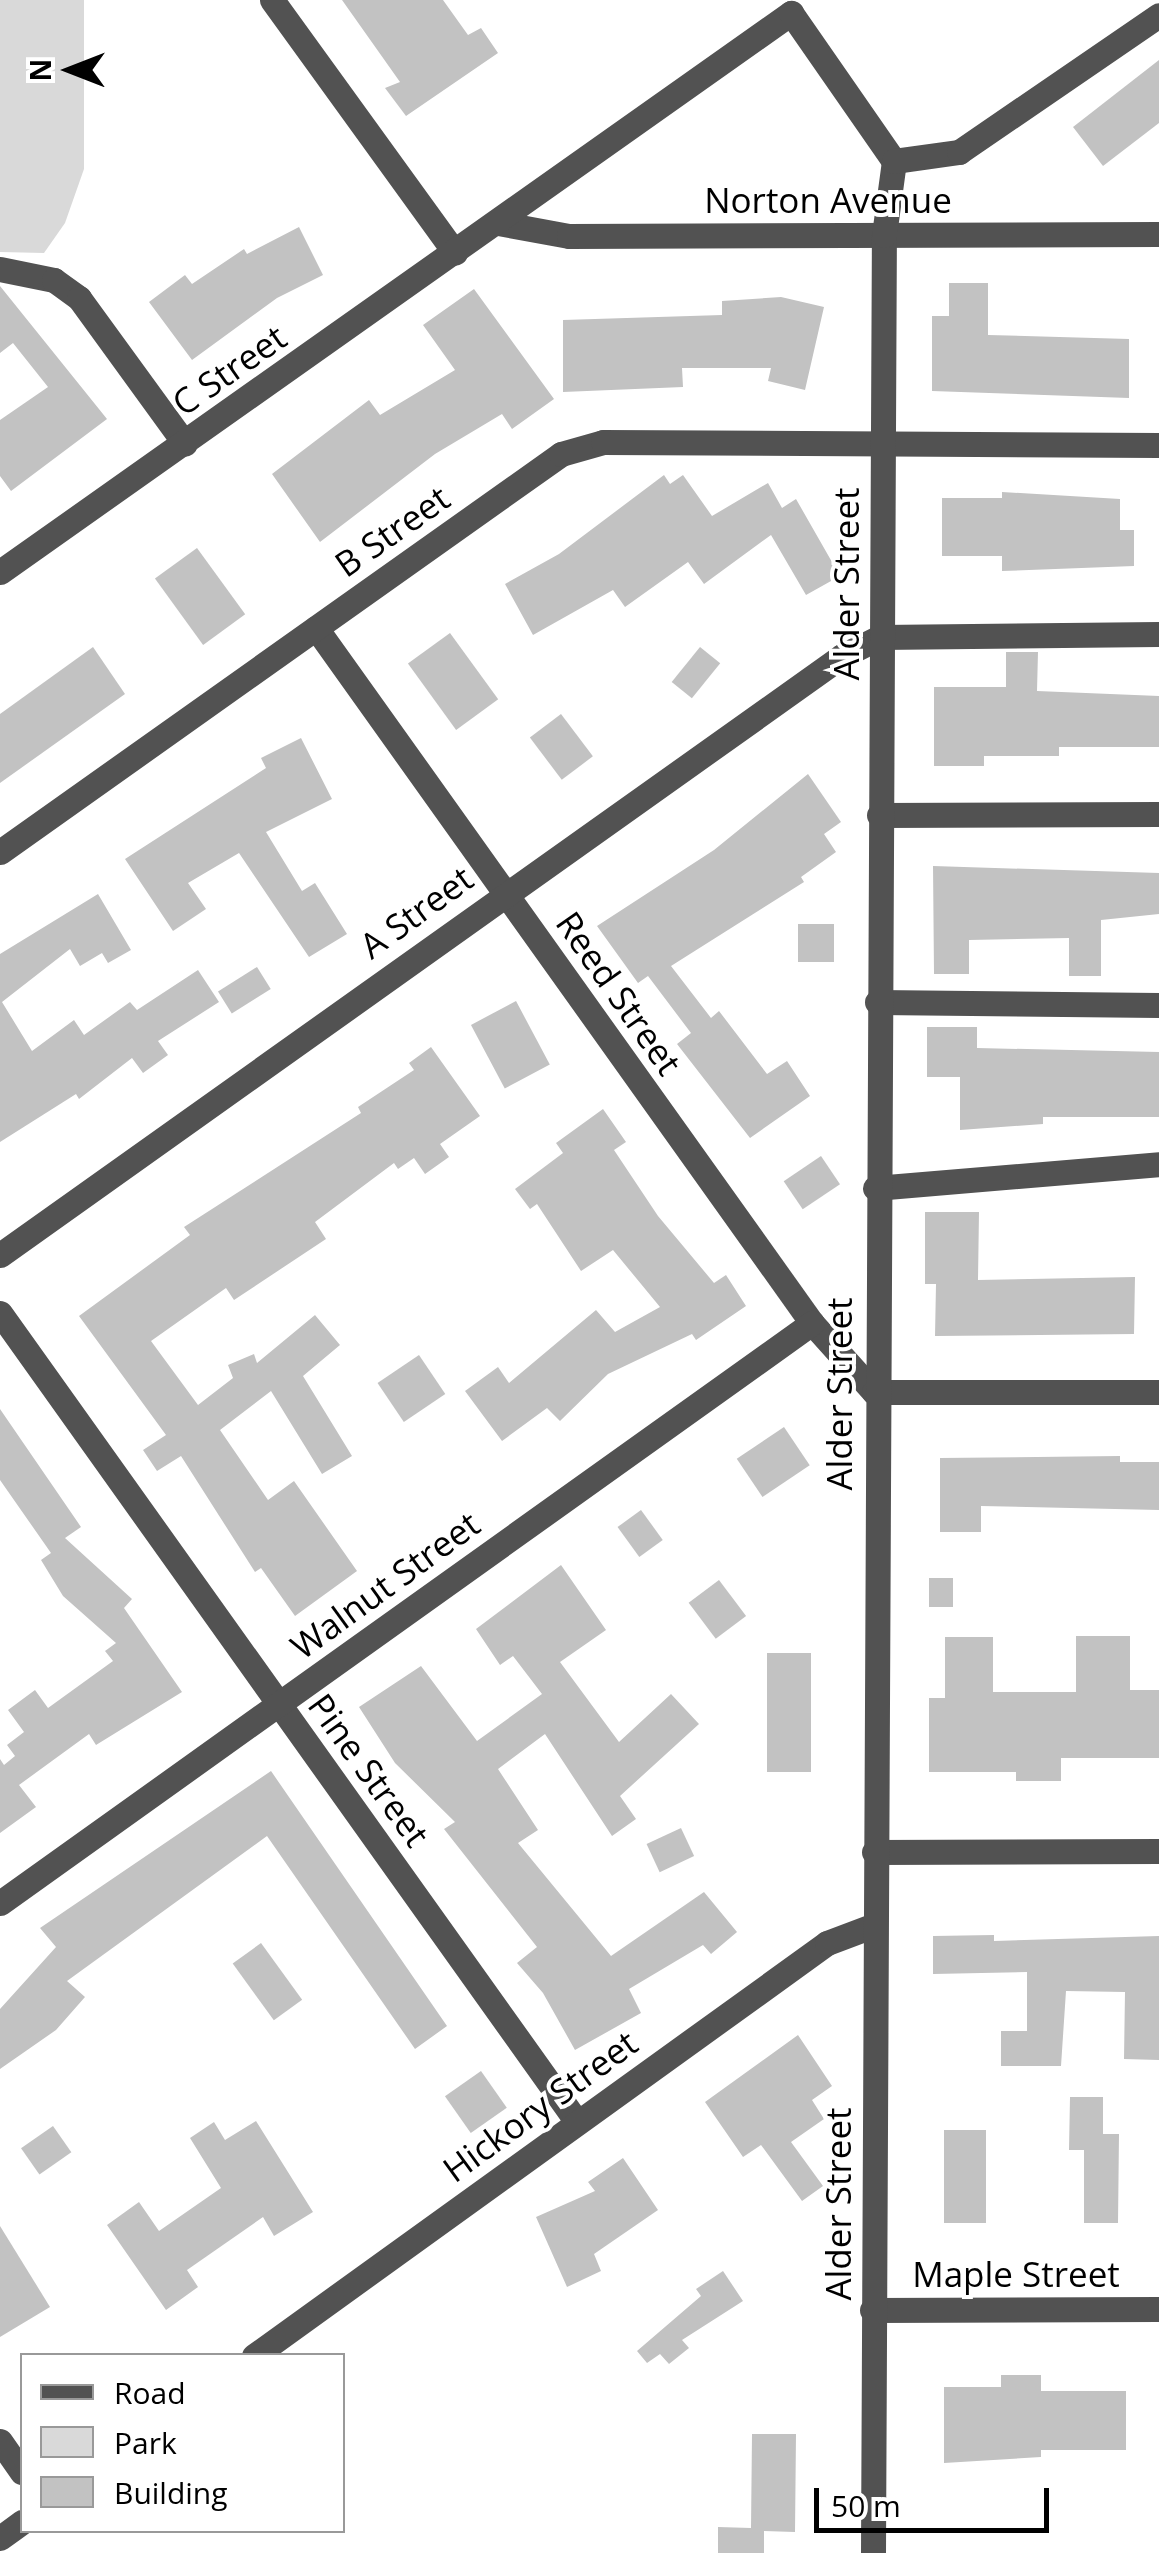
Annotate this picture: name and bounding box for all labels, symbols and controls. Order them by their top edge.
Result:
north arrow [20,20,120,120]
text: N [21,59,59,81]
street label: Norton Avenue [704,179,952,221]
street label: C Street [164,316,294,424]
street label: B Street [327,477,457,585]
street label: Alder Street [825,487,867,681]
street label: A Street [351,857,481,967]
street label: Reed Street [548,903,690,1083]
street label: Alder Street [818,1297,860,1491]
street label: Walnut Street [283,1503,487,1667]
street label: Pine Street [300,1686,438,1854]
street label: Hickory Street [435,2022,645,2190]
street label: Alder Street [817,2107,859,2301]
street label: Maple Street [912,2253,1120,2295]
legend [20,2353,345,2533]
text: Road [114,2372,186,2413]
text: Park [114,2422,177,2463]
scale bar [819,2468,1054,2530]
text: Building [114,2472,228,2513]
text: 50 m [831,2485,901,2526]

